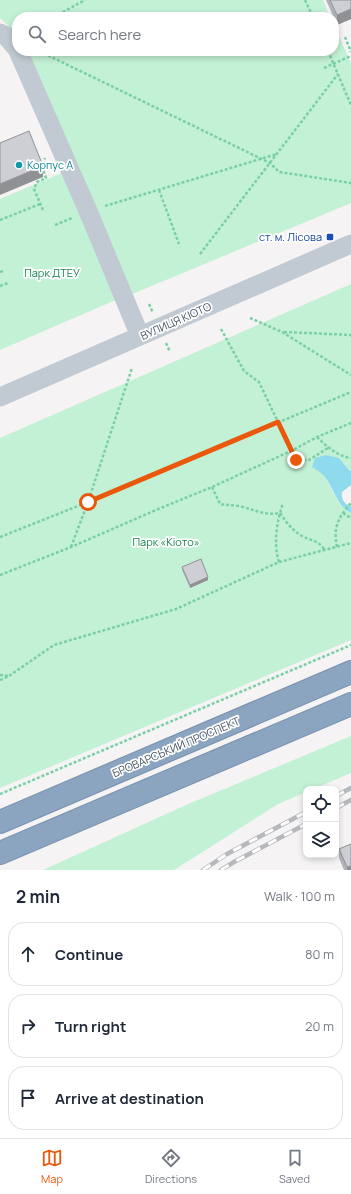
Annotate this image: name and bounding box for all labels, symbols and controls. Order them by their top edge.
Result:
search box [12,12,339,56]
icon: search [26,23,48,45]
text: Search here [58,24,141,45]
place label: Корпус А [27,157,73,172]
marker: Корпус А [14,160,24,170]
place label: ст. м. Лісова [259,229,322,244]
marker: ст. м. Лісова [325,232,335,242]
park label: Парк ДТЕУ [24,265,80,280]
street label: ВУЛИЦЯ КІОТО [138,298,214,343]
route end [287,451,305,469]
route start [79,493,97,511]
park label: Парк «Кіото» [132,534,200,549]
street label: БРОВАРСЬКИЙ ПРОСПЕКТ [110,713,242,780]
map controls [303,786,339,858]
button: locate [303,786,339,822]
button: layers [303,822,339,858]
text: 2 min [16,885,60,908]
text: Walk · 100 m [264,887,335,905]
icon: ahead [17,943,39,965]
text: Continue [55,944,123,965]
text: 80 m [305,945,334,963]
icon: right [17,1015,39,1037]
text: Turn right [55,1016,126,1037]
text: 20 m [305,1017,334,1035]
icon: arrive [17,1087,39,1109]
text: Arrive at destination [55,1088,204,1109]
tab: Map [41,1147,63,1186]
tab: Directions [145,1147,197,1186]
tab: Saved [279,1147,310,1186]

